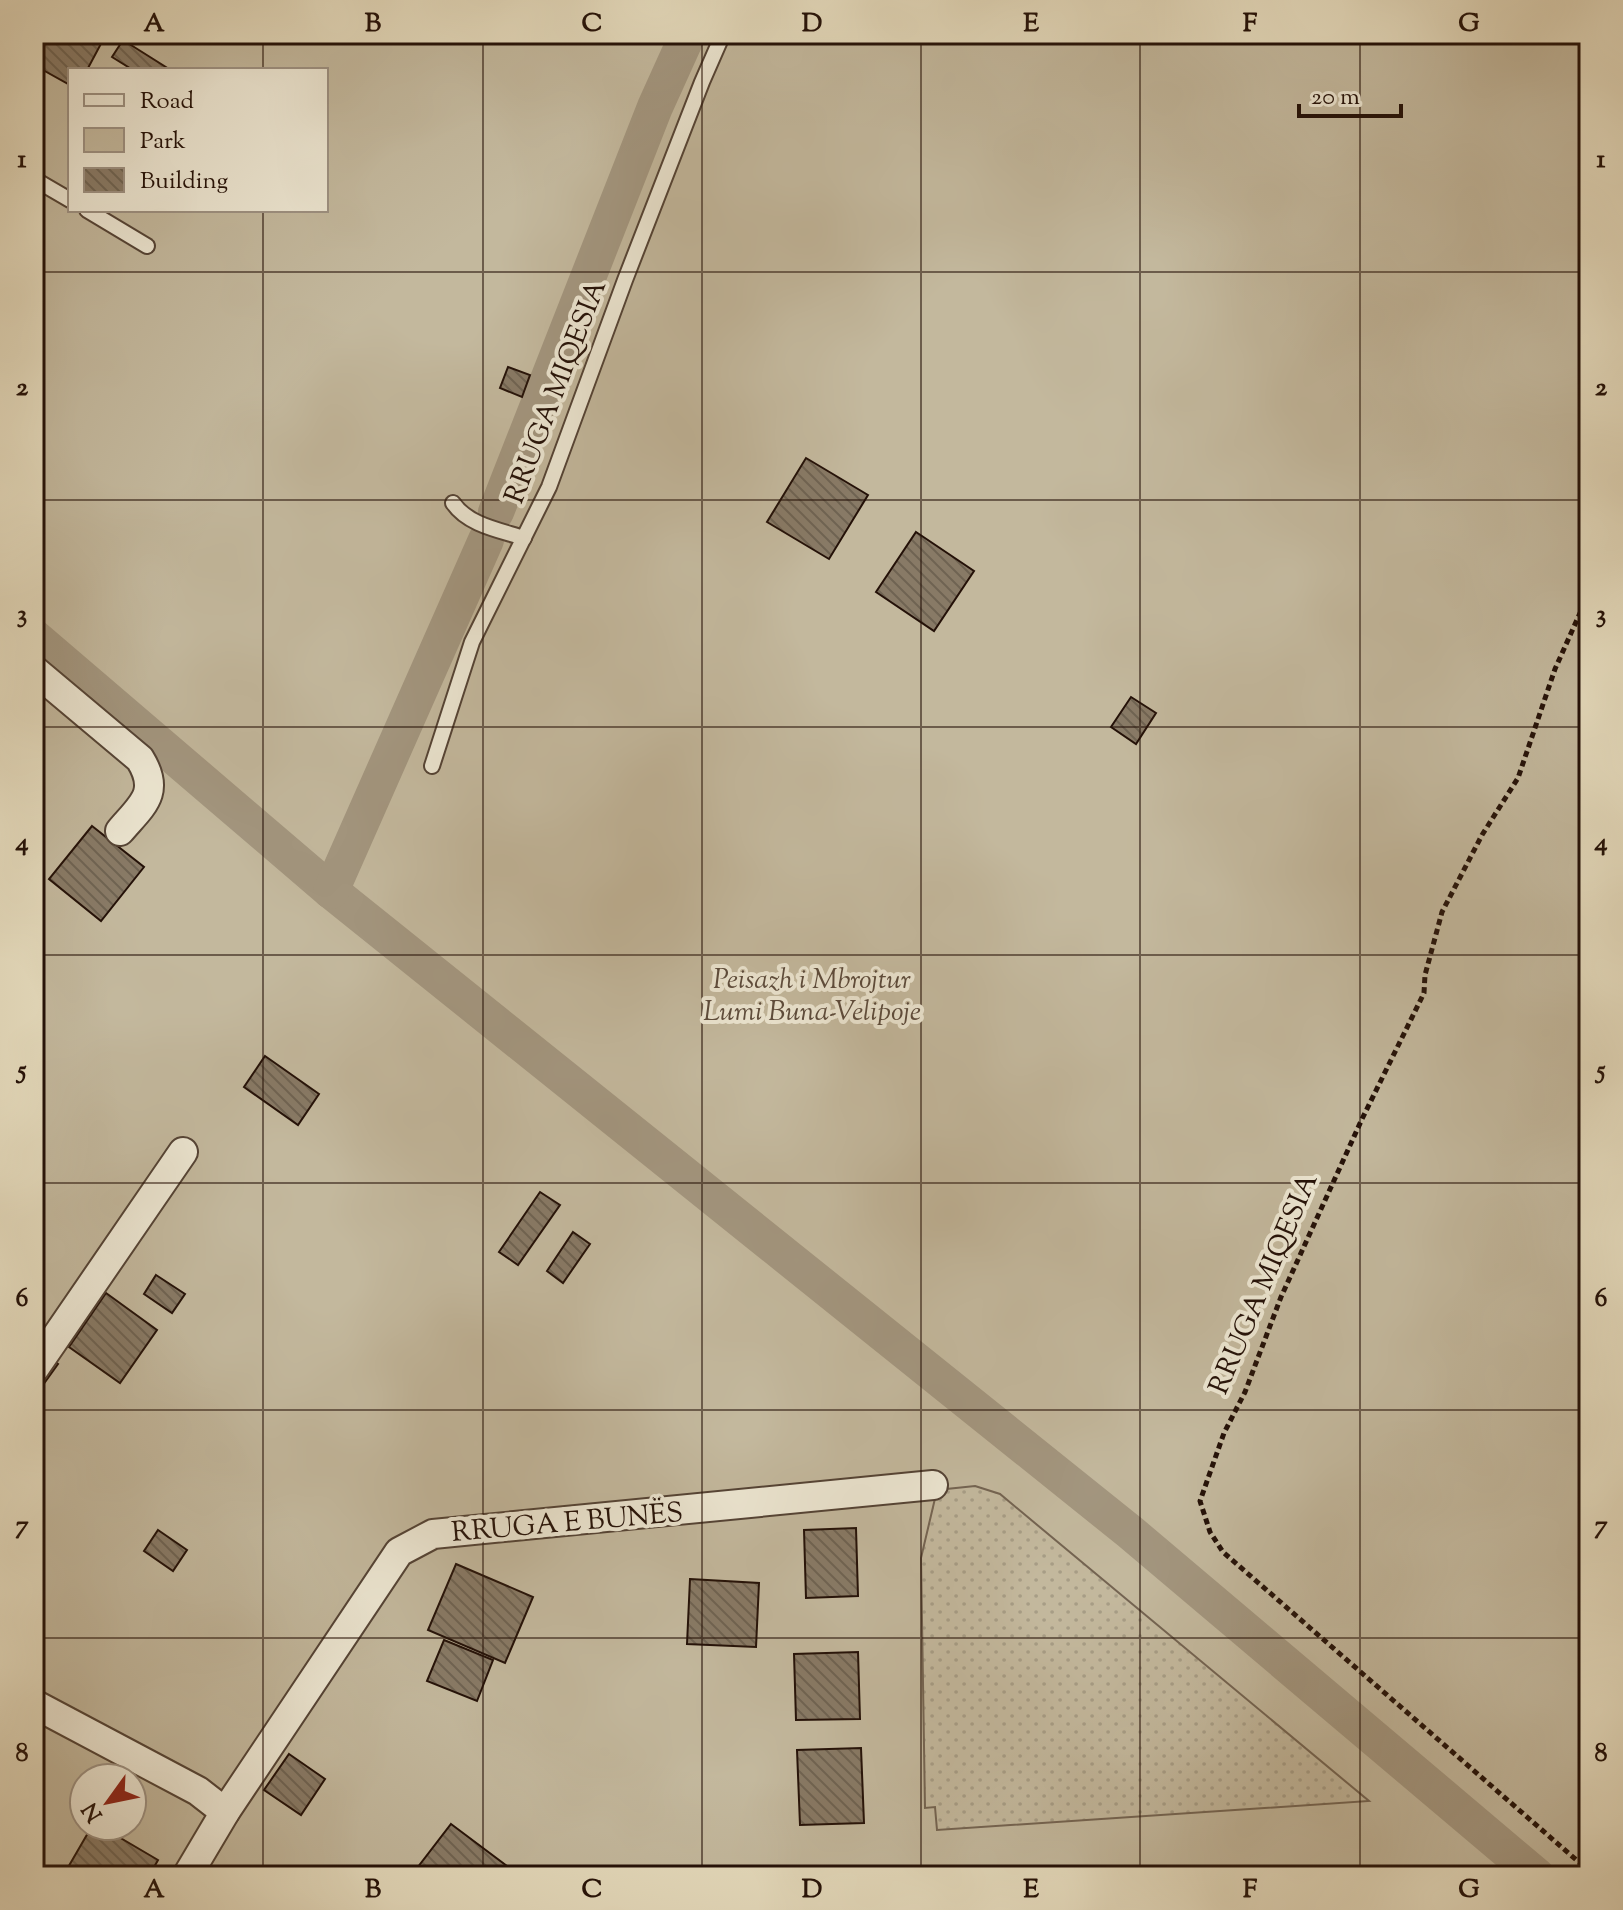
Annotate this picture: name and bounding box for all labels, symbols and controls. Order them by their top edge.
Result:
text: A [143,6,165,43]
text: B [365,6,382,43]
text: C [582,6,602,43]
text: D [802,6,822,43]
text: E [1023,6,1039,43]
text: F [1243,6,1258,43]
text: G [1458,6,1480,43]
legend [68,68,328,212]
scale bar [1299,68,1401,118]
text: 20 m [1311,81,1360,115]
text: Road [140,85,194,119]
text: Park [140,125,186,159]
text: 1 [18,142,27,179]
text: 1 [1597,142,1606,179]
text: Building [140,165,229,199]
street label: RRUGA MIQESIA [496,274,618,510]
text: 2 [16,370,29,407]
text: 2 [1595,370,1608,407]
text: 3 [17,597,27,634]
text: 3 [1596,597,1606,634]
text: 4 [14,825,29,862]
text: 4 [1593,825,1608,862]
park label: Peisazh i Mbrojtur Lumi Buna-Velipoje [703,961,921,1033]
text: 5 [16,1053,27,1090]
text: 5 [1595,1053,1606,1090]
street label: RRUGA MIQESIA [1200,1167,1330,1401]
text: 6 [16,1281,29,1318]
text: 6 [1595,1281,1608,1318]
street label: RRUGA E BUNËS [450,1494,685,1554]
text: 7 [15,1508,29,1545]
text: 7 [1594,1508,1608,1545]
text: 8 [15,1736,29,1773]
text: 8 [1594,1736,1608,1773]
north arrow [68,1762,148,1842]
text: N [75,1795,112,1827]
text: A [143,1872,165,1909]
text: B [365,1872,382,1909]
text: C [582,1872,602,1909]
text: D [802,1872,822,1909]
text: E [1023,1872,1039,1909]
text: F [1243,1872,1258,1909]
text: G [1458,1872,1480,1909]

